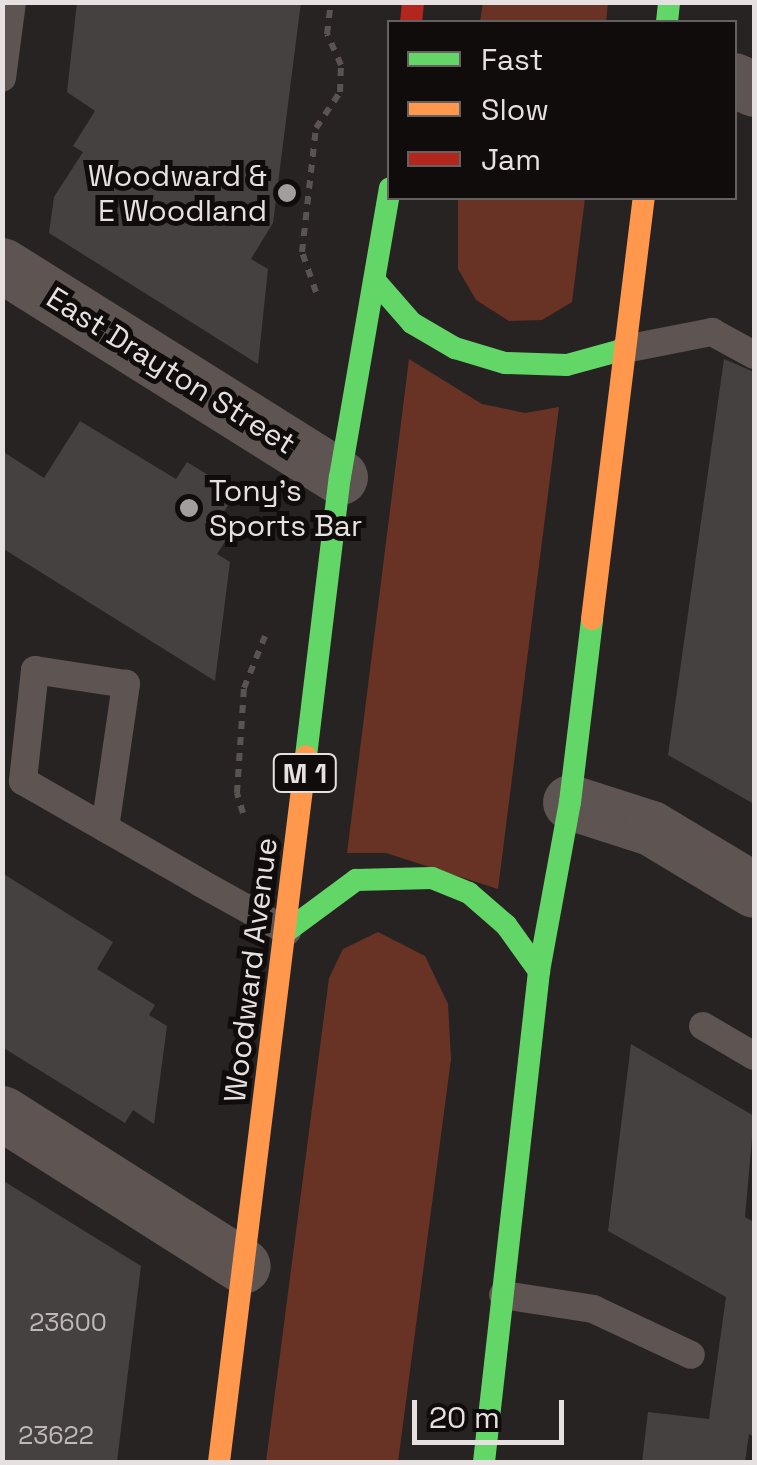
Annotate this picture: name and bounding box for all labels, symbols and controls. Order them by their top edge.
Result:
legend [387,20,737,200]
text: Fast [481,40,543,79]
text: Slow [481,90,549,129]
text: Jam [481,140,541,179]
place label: Woodward & E Woodland [88,158,267,228]
marker: Woodward & E Woodland [276,182,298,204]
street label: East Drayton Street [40,280,302,462]
place label: Tony's Sports Bar [209,473,362,544]
marker: Tony's Sports Bar [178,497,200,519]
road number: M 1 [272,750,338,796]
street label: Woodward Avenue [217,835,285,1105]
house number: 23600 [29,1307,107,1337]
scale bar [417,1380,570,1442]
text: 20 m [429,1398,500,1437]
house number: 23622 [18,1420,94,1450]

